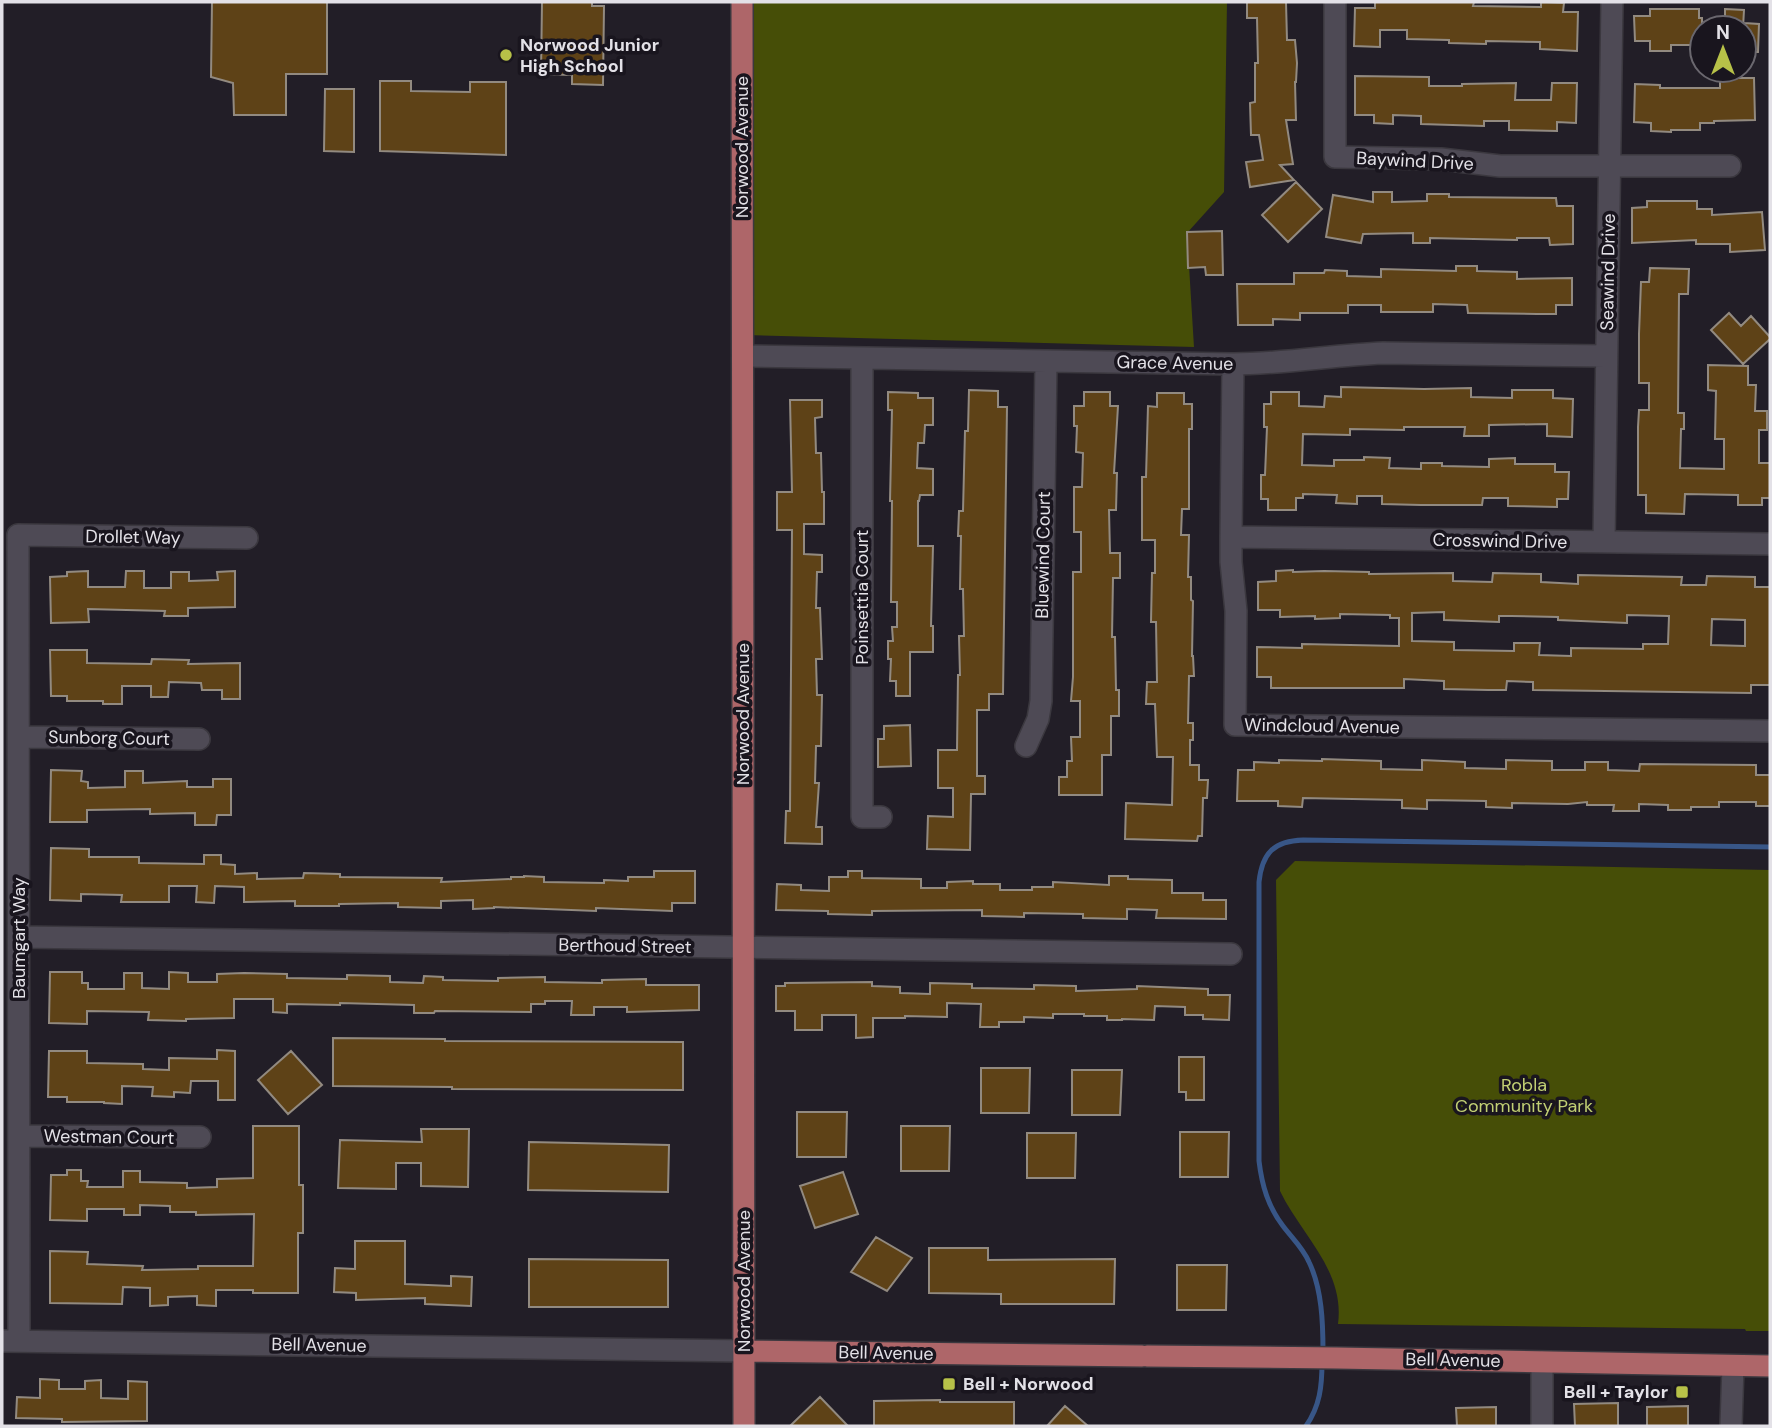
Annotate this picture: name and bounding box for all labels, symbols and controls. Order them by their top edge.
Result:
north arrow [1688,14,1758,84]
text: N [1716,20,1730,45]
place label: Norwood Junior High School [520,33,659,78]
marker: Norwood Junior High School [498,47,514,63]
street label: Norwood Avenue [730,76,754,218]
street label: Baywind Drive [1356,146,1474,176]
street label: Seawind Drive [1595,213,1621,331]
street label: Grace Avenue [1117,350,1233,376]
street label: Bluewind Court [1030,491,1056,619]
street label: Drollet Way [85,524,181,550]
street label: Crosswind Drive [1432,528,1568,554]
street label: Poinsettia Court [850,530,874,664]
street label: Norwood Avenue [731,643,755,785]
street label: Windcloud Avenue [1244,713,1400,739]
street label: Sunborg Court [48,725,170,751]
street label: Baumgart Way [7,877,31,999]
street label: Berthoud Street [558,933,692,959]
park label: Robla Community Park [1455,1073,1593,1118]
street label: Westman Court [43,1124,175,1150]
street label: Norwood Avenue [732,1210,756,1352]
street label: Bell Avenue [271,1332,367,1358]
street label: Bell Avenue [838,1340,934,1366]
street label: Bell Avenue [1405,1347,1501,1373]
place label: Bell + Norwood [963,1372,1093,1396]
marker: Bell + Norwood [941,1376,957,1392]
place label: Bell + Taylor [1564,1380,1668,1404]
marker: Bell + Taylor [1674,1384,1690,1400]

